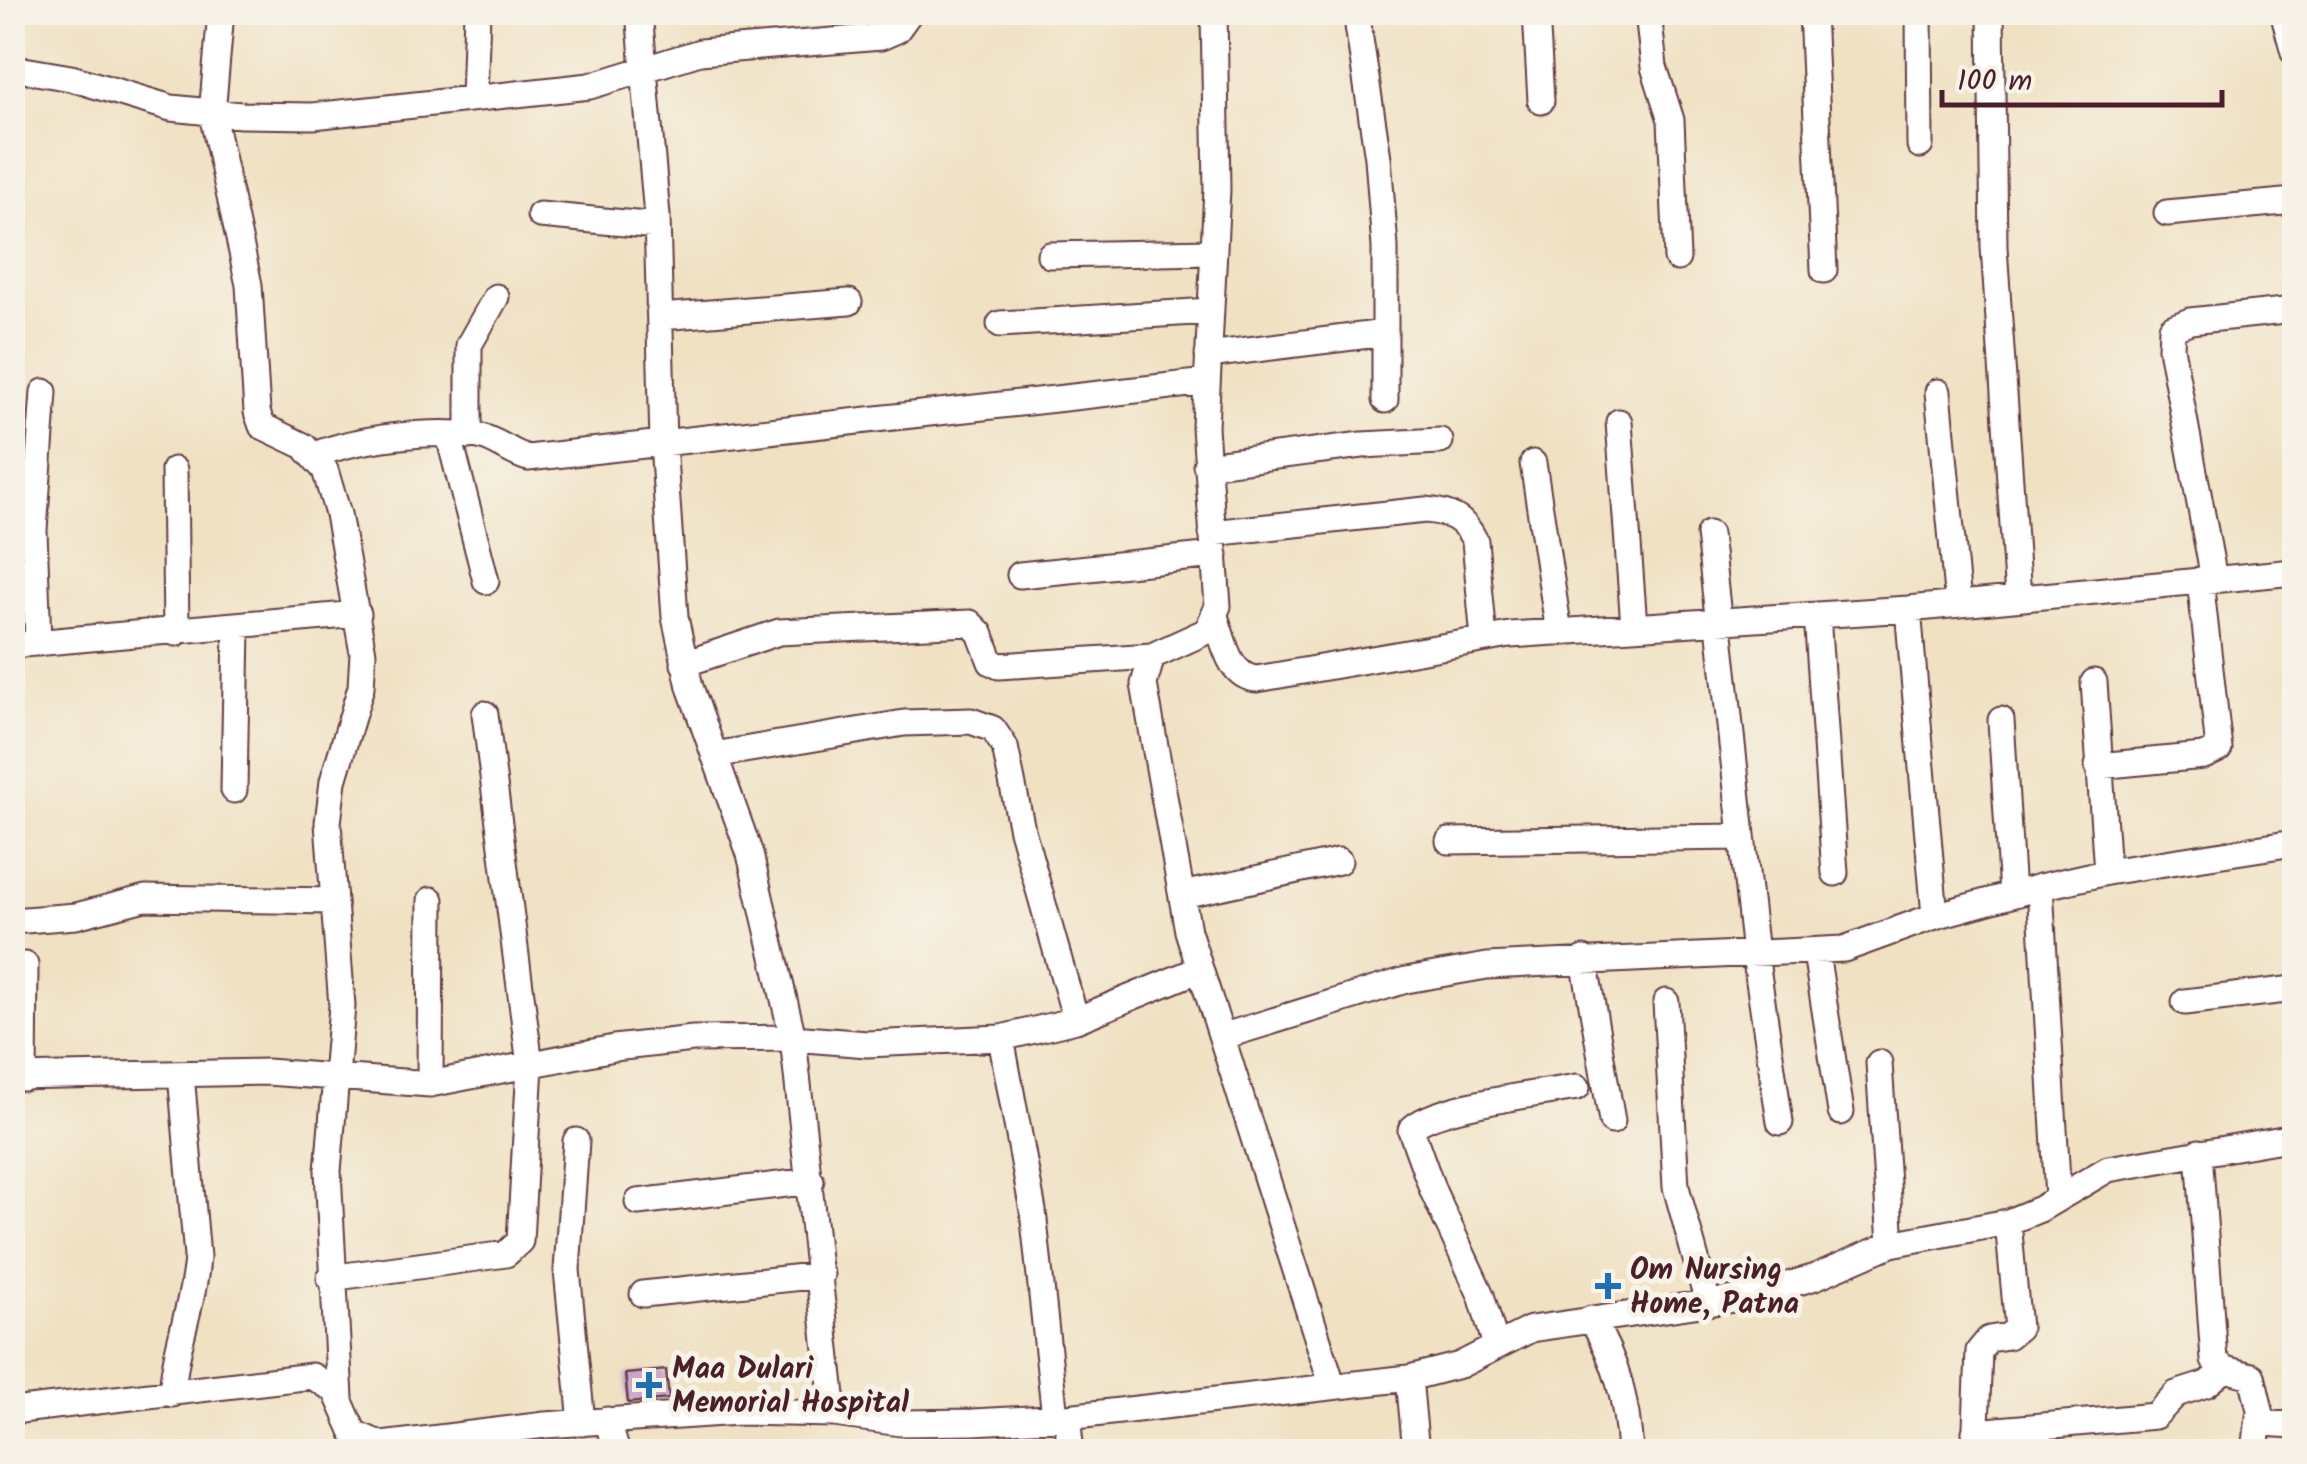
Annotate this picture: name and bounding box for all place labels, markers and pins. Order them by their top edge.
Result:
place label: Om Nursing Home, Patna [1630,1247,1799,1329]
marker: Om Nursing Home, Patna [1595,1273,1621,1299]
place label: Maa Dulari Memorial Hospital [672,1346,909,1428]
marker: Maa Dulari Memorial Hospital [636,1372,662,1398]

